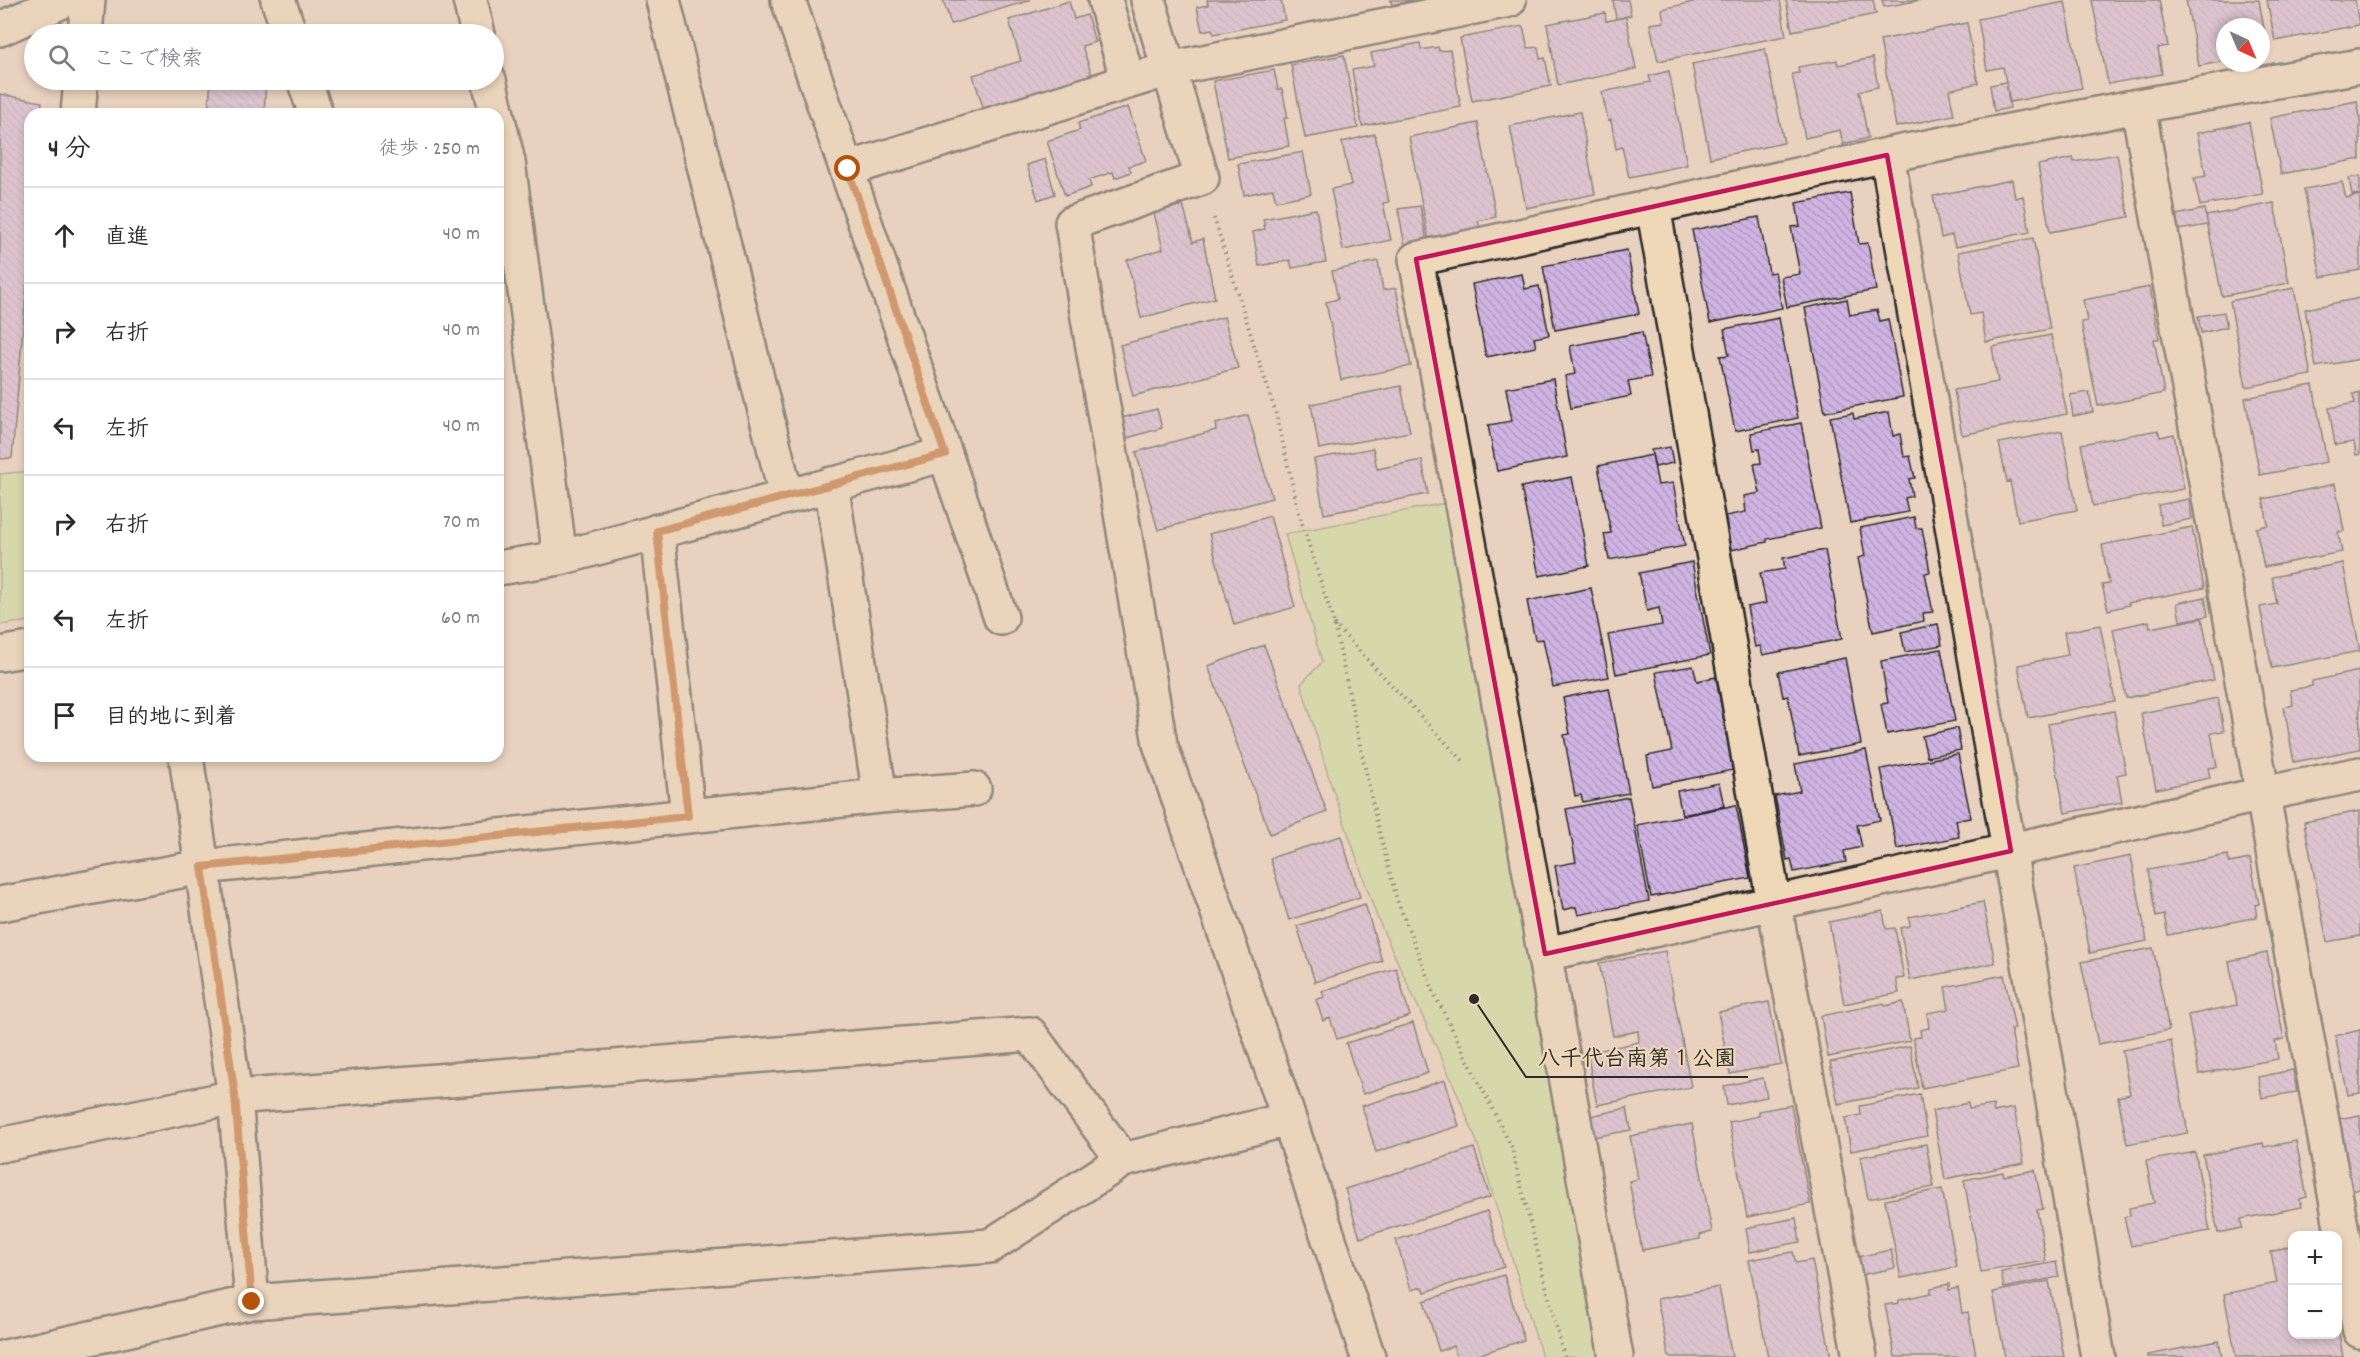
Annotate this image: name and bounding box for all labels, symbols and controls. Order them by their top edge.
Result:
north arrow [2216,18,2270,72]
search box [24,24,504,90]
icon: search [45,41,78,74]
text: ここで検索 [93,45,203,76]
text: 4 分 [48,132,91,169]
text: 徒歩 · 250 m [379,136,480,164]
route start [834,155,860,181]
icon: ahead [48,219,81,252]
text: 40 m [442,221,480,249]
text: 直進 [105,223,149,254]
icon: right [48,315,81,348]
text: 40 m [442,317,480,345]
text: 右折 [105,319,149,350]
icon: left [48,411,81,444]
text: 40 m [442,413,480,441]
text: 左折 [105,415,149,446]
icon: right [48,507,81,540]
text: 70 m [443,509,480,537]
text: 右折 [105,511,149,542]
icon: left [48,603,81,636]
text: 60 m [441,605,480,633]
text: 左折 [105,607,149,638]
icon: arrive [48,699,81,732]
text: 目的地に到着 [105,703,237,734]
callout: 八千代台南第１公園 [1526,1037,1748,1077]
text: 八千代台南第１公園 [1538,1045,1736,1076]
map controls [2288,1231,2342,1339]
button: + [2288,1231,2342,1285]
button: − [2288,1285,2342,1339]
route end [238,1288,264,1314]

